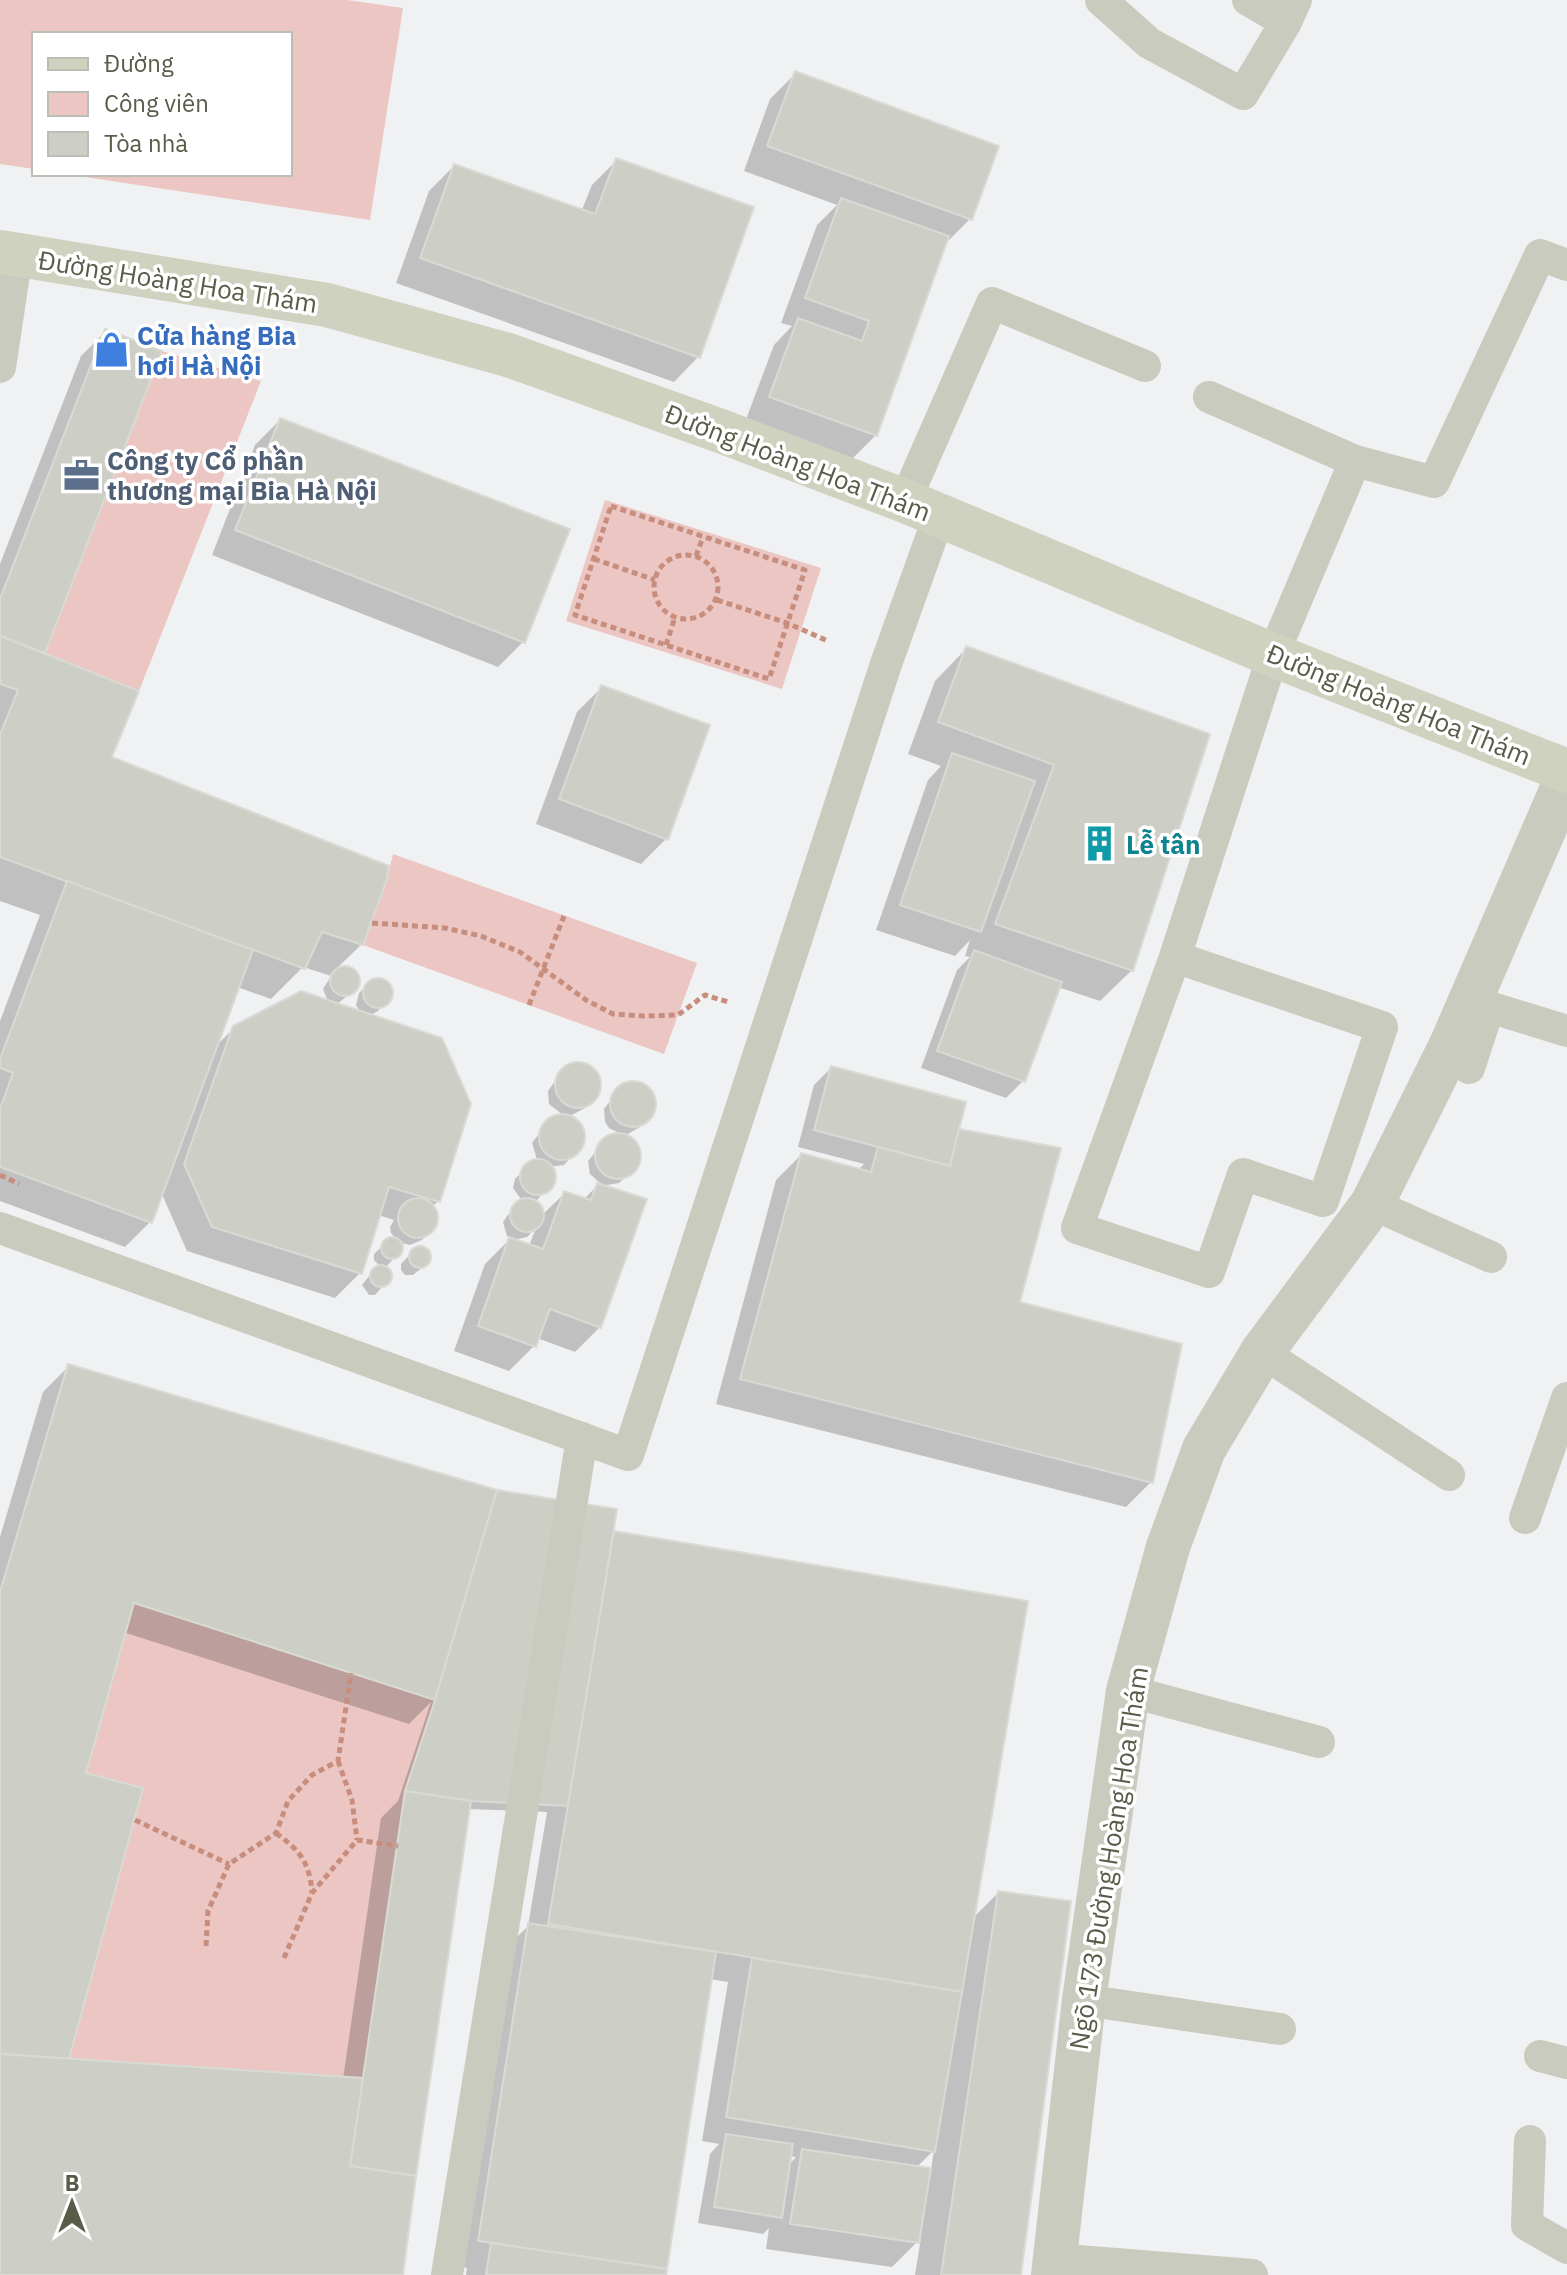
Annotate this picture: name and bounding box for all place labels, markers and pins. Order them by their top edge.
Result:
place label: Cửa hàng Bia hơi Hà Nội [137,318,296,382]
shop icon: Cửa hàng Bia hơi Hà Nội [92,331,130,369]
place label: Công ty Cổ phần thương mại Bia Hà Nội [107,443,377,507]
office icon: Công ty Cổ phần thương mại Bia Hà Nội [62,456,100,494]
building icon: Lễ tân [1081,825,1119,863]
place label: Lễ tân [1126,827,1201,861]

